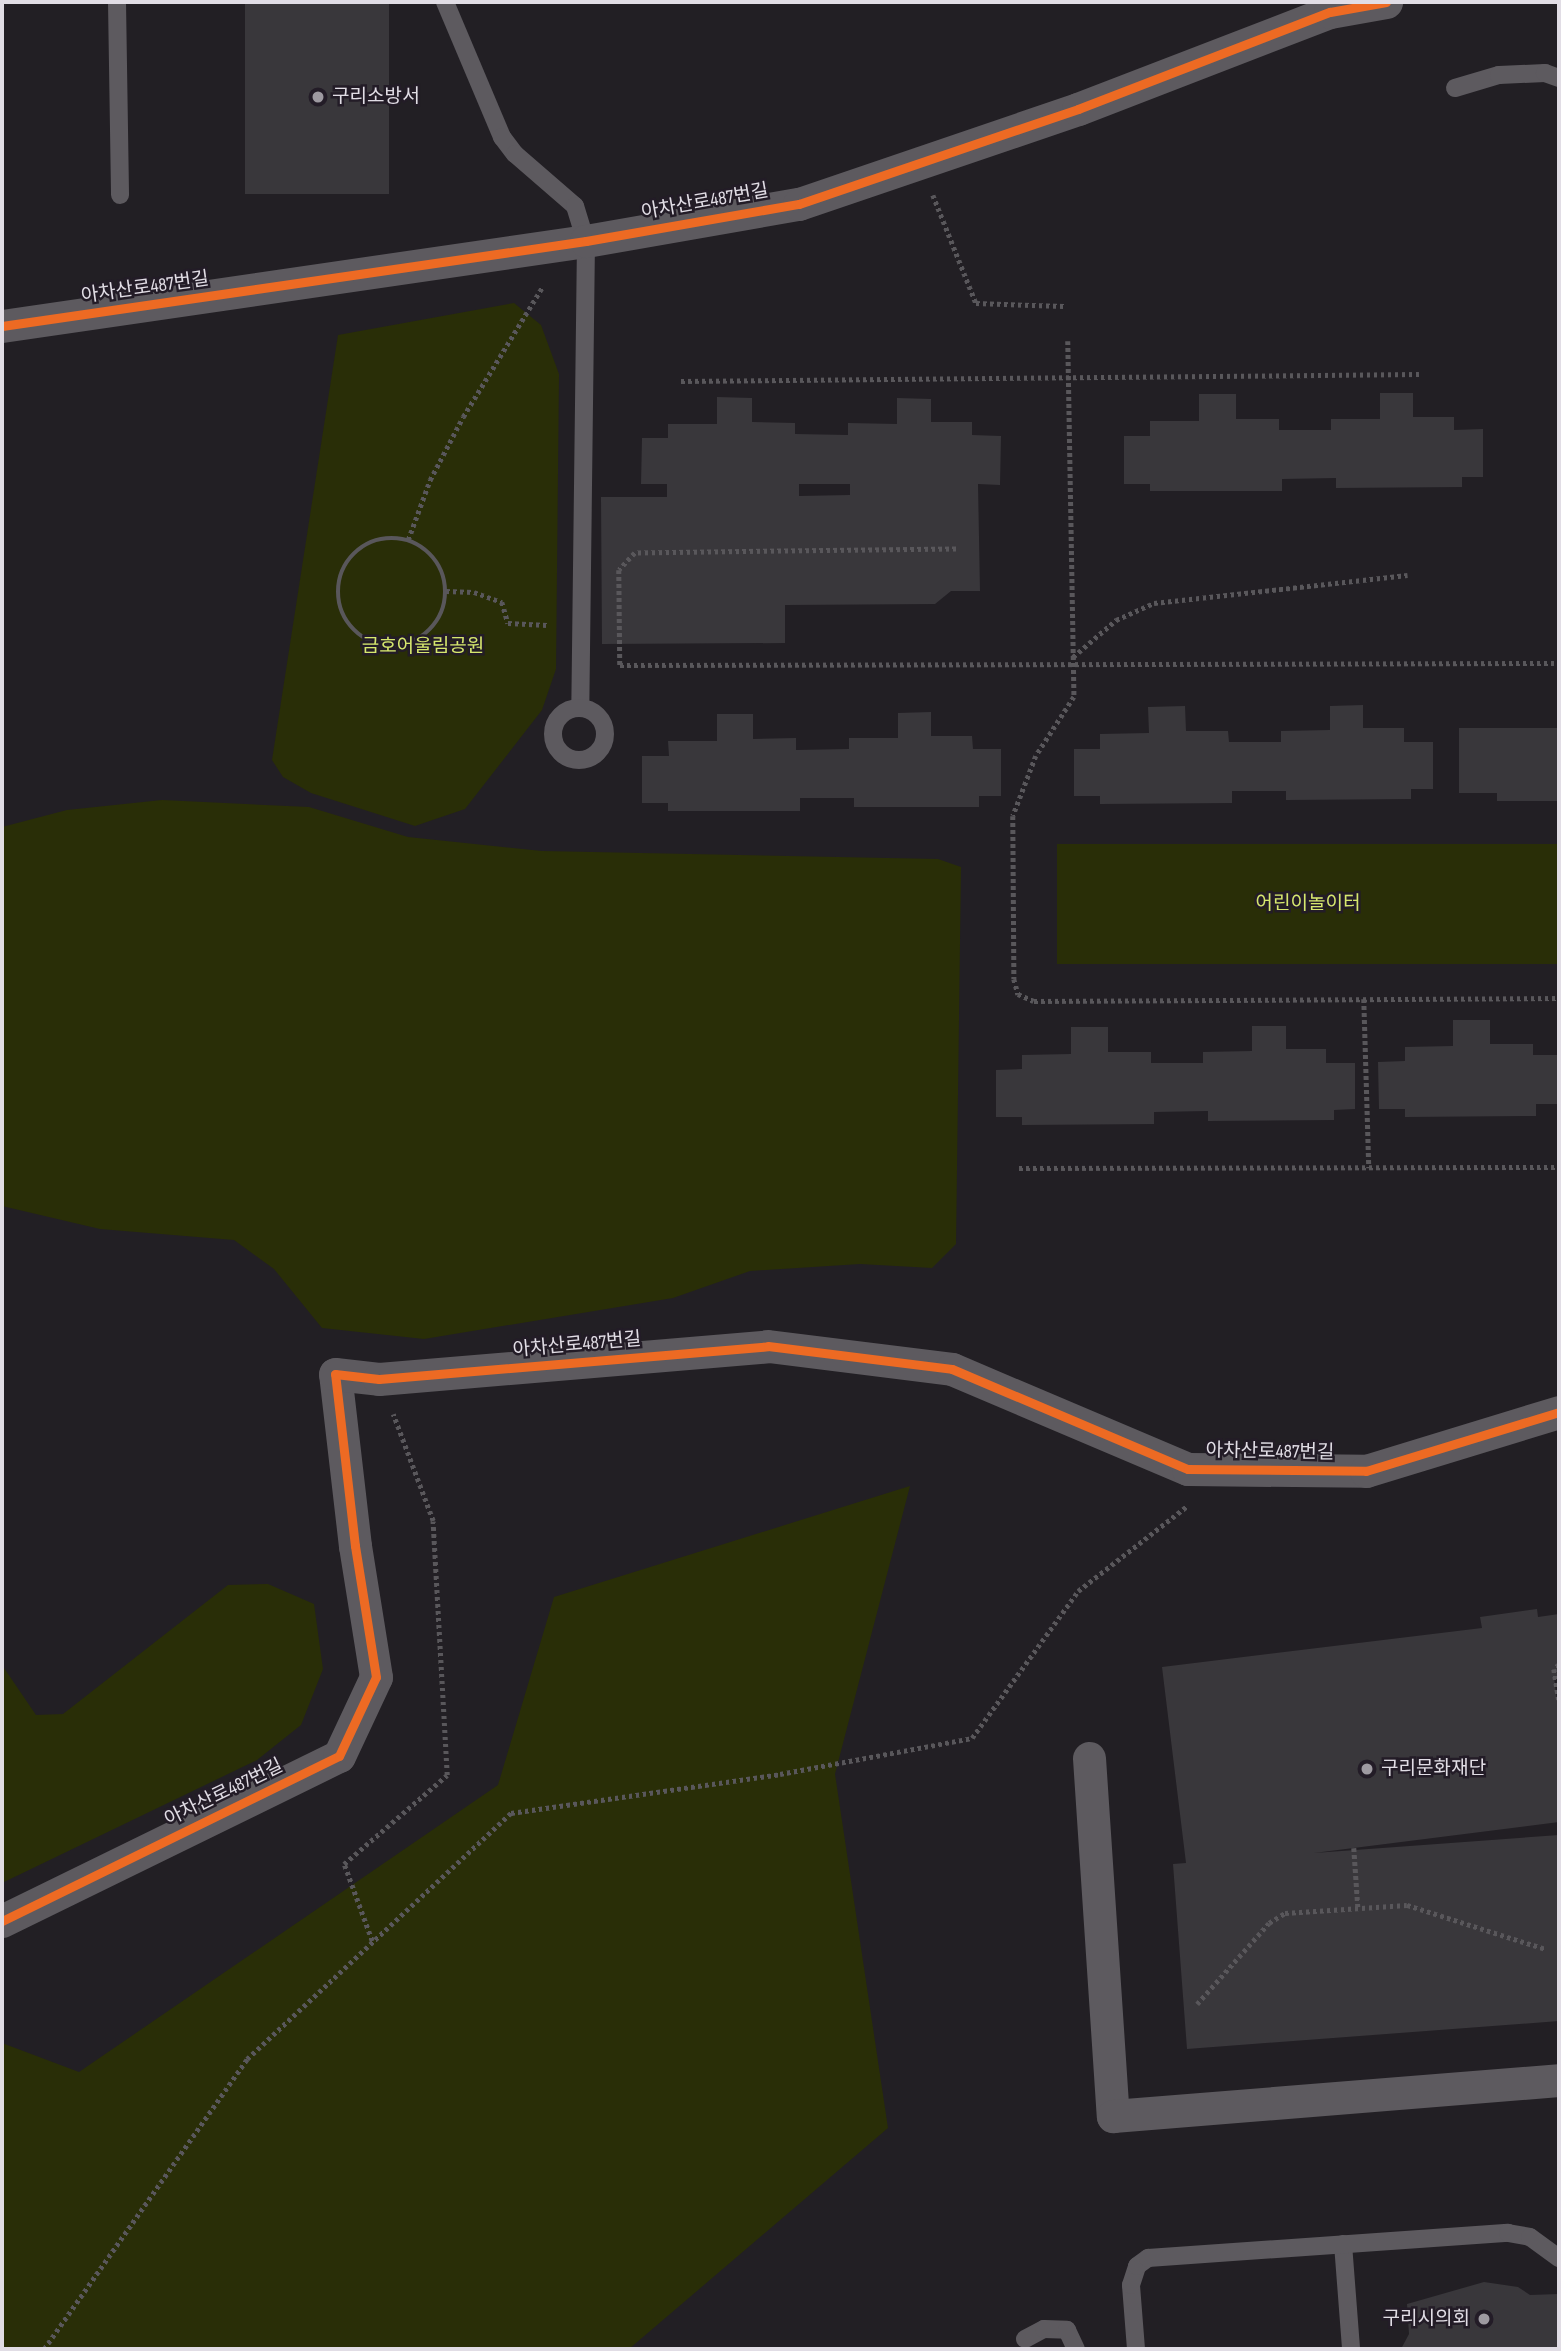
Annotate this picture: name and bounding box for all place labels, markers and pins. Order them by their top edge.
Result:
place label: 구리소방서 [332,86,419,108]
marker: 구리소방서 [310,89,326,105]
place label: 구리문화재단 [1381,1758,1486,1780]
marker: 구리문화재단 [1359,1761,1375,1777]
place label: 구리시의회 [1383,2308,1470,2330]
marker: 구리시의회 [1476,2311,1492,2327]

